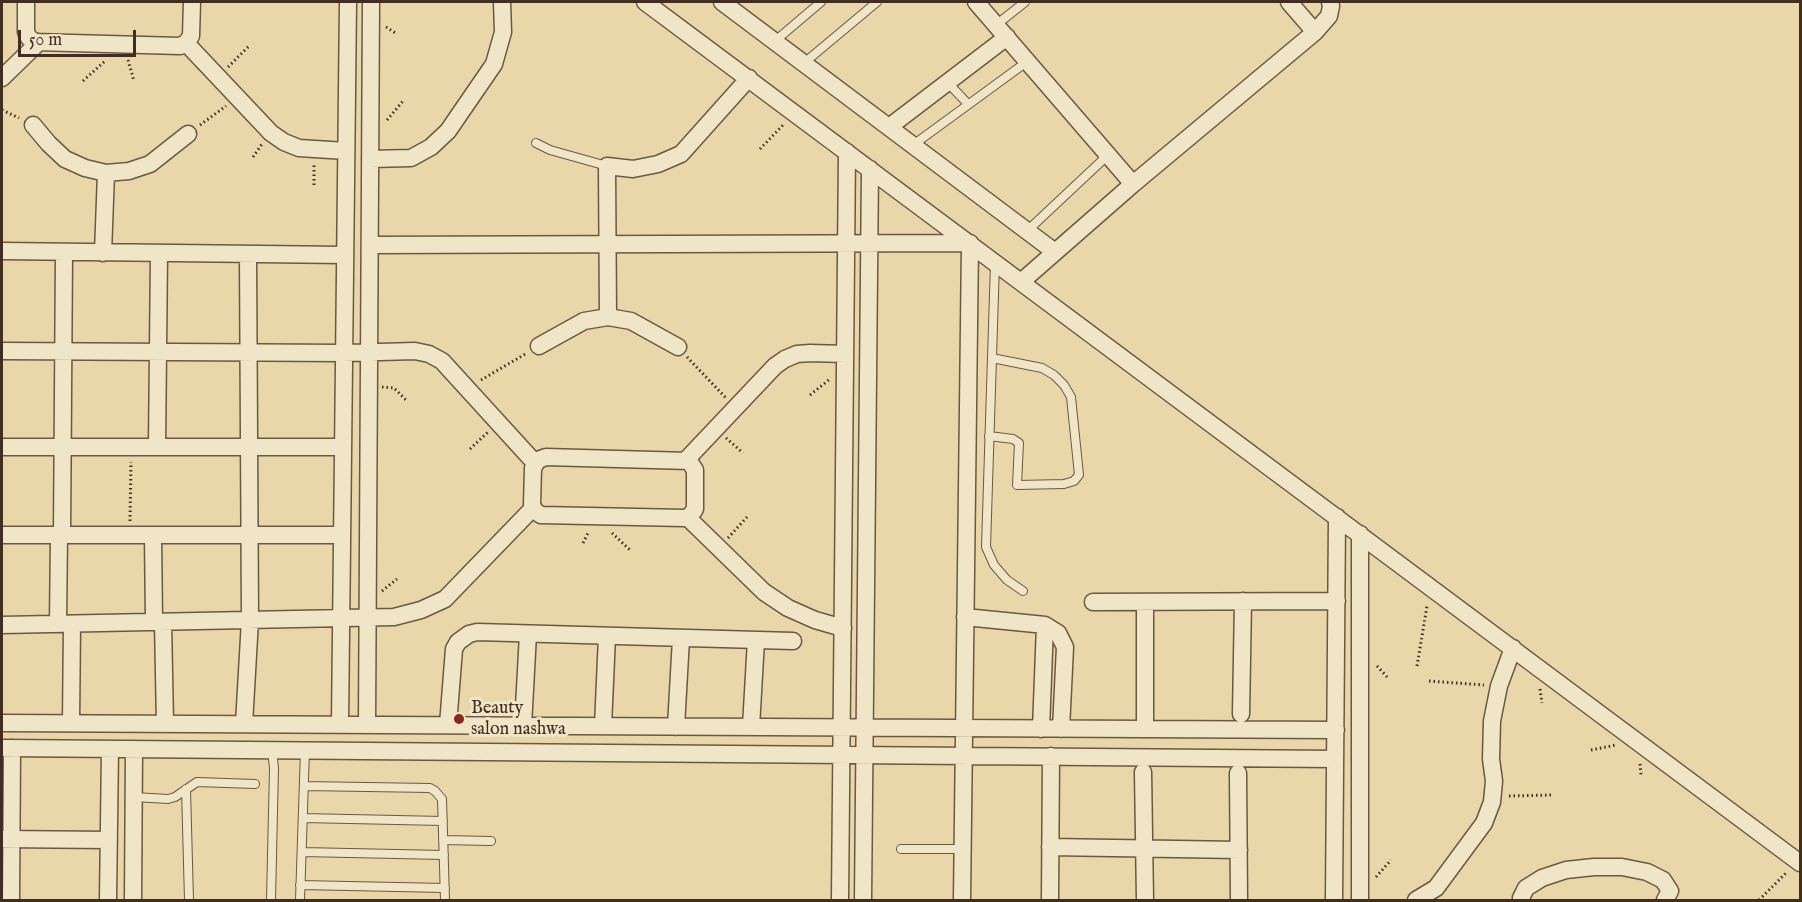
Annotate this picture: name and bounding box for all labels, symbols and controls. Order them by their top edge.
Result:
scale bar [21,18,140,56]
text: 50 m [29,29,62,52]
place label: Beauty salon nashwa [471,698,566,740]
marker: Beauty salon nashwa [452,712,466,726]

